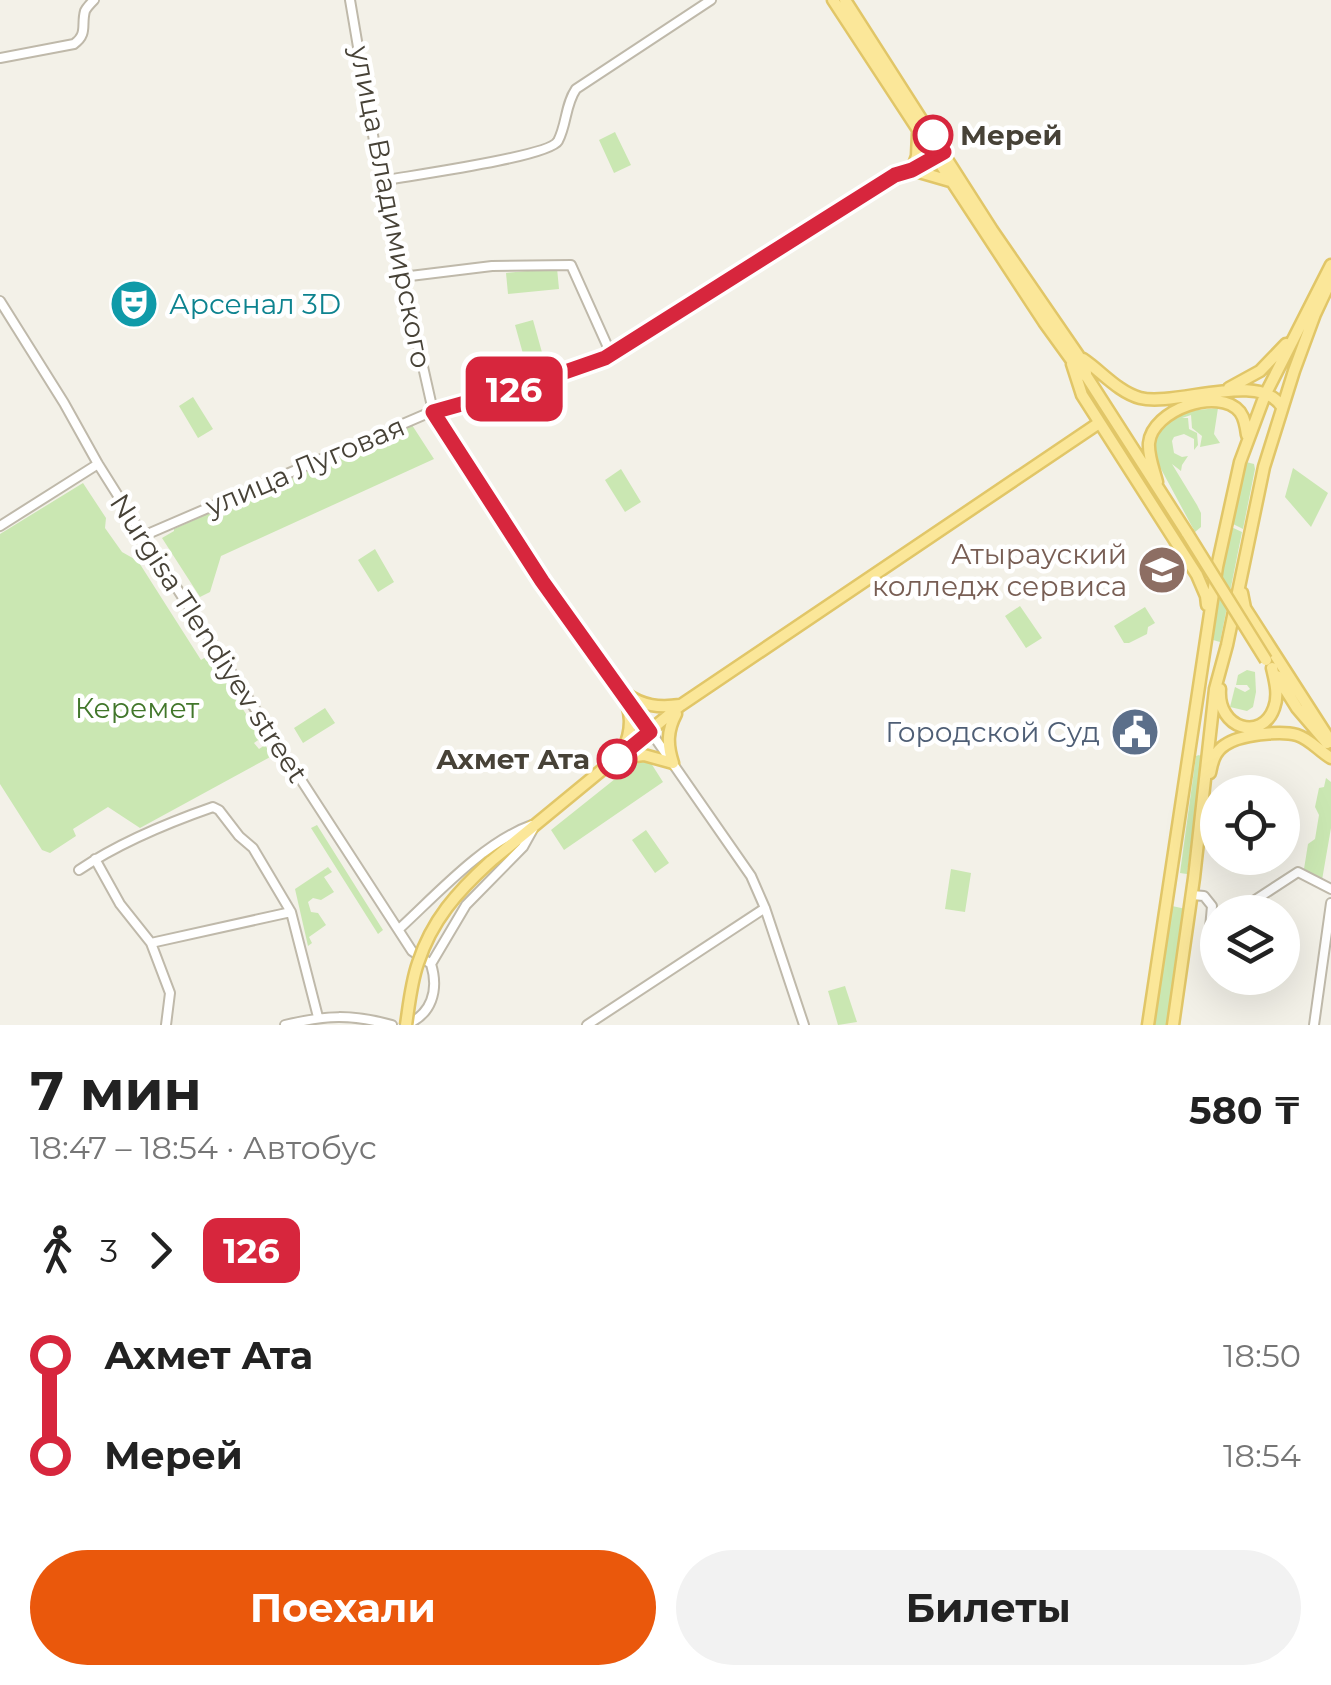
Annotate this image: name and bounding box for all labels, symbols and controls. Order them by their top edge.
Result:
street label: улица Владимирского [343,42,439,371]
marker: Мерей [914,116,952,154]
place label: Мерей [960,118,1062,152]
theatre icon: Арсенал 3D [108,278,160,330]
place label: Арсенал 3D [169,287,341,321]
line badge: 126 [456,356,572,422]
text: 126 [486,368,542,411]
street label: улица Луговая [199,409,410,524]
street label: Nurgisa Tlendiyev street [103,487,315,789]
place label: Атырауский колледж сервиса [872,537,1127,603]
school or university icon: Атырауский колледж сервиса [1136,544,1188,596]
park label: Керемет [75,691,200,725]
public building icon: Городской Суд [1109,706,1161,758]
place label: Городской Суд [885,715,1100,749]
marker: Ахмет Ата [598,740,636,778]
place label: Ахмет Ата [436,742,590,776]
map controls [1200,775,1300,995]
button: locate [1200,775,1300,875]
button: layers [1200,895,1300,995]
text: 7 мин [30,1057,202,1124]
text: 580 ₸ [1189,1087,1301,1134]
text: 18:47 – 18:54 · Автобус [30,1128,377,1167]
icon: walk [30,1223,85,1278]
icon: forward [133,1223,188,1278]
text: 126 [223,1229,280,1272]
text: 3 [100,1231,118,1270]
text: Ахмет Ата [104,1332,313,1379]
text: 18:50 [1223,1336,1301,1375]
text: Мерей [104,1432,243,1479]
text: 18:54 [1223,1436,1301,1475]
button: Поехали [30,1550,656,1665]
button: Билеты [676,1550,1301,1665]

